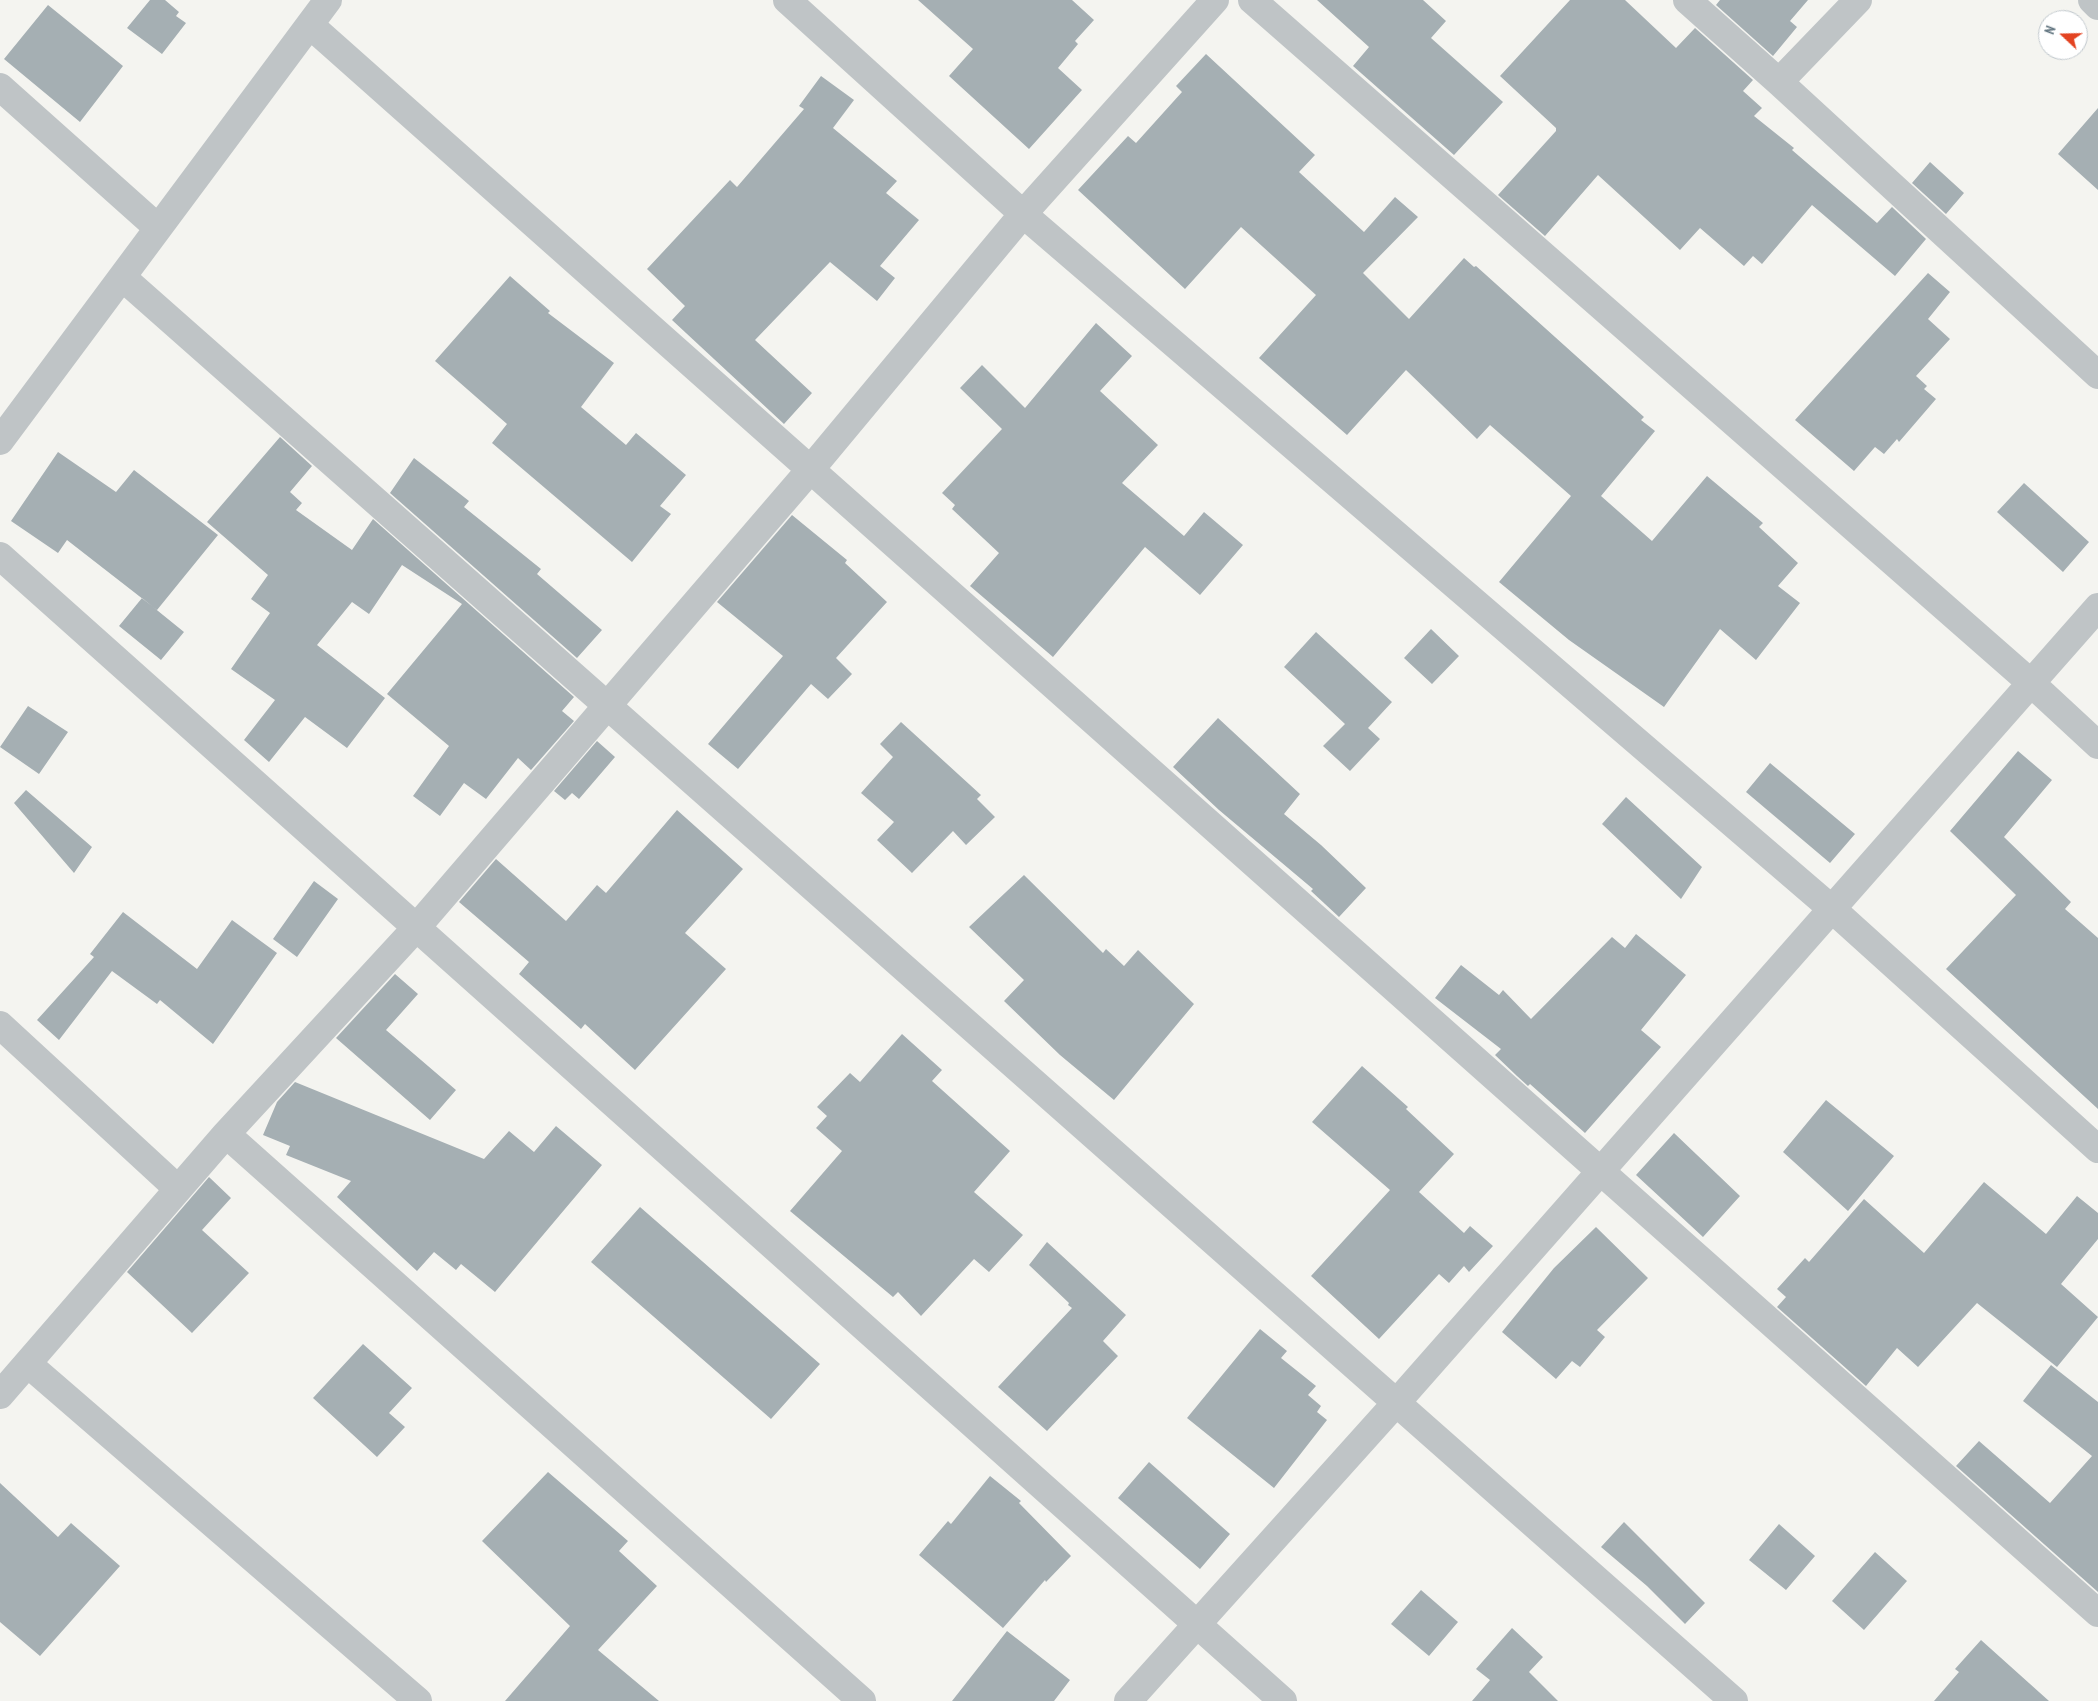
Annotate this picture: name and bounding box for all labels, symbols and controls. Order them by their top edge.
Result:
north arrow [2038,10,2088,60]
text: N [2040,23,2060,37]

